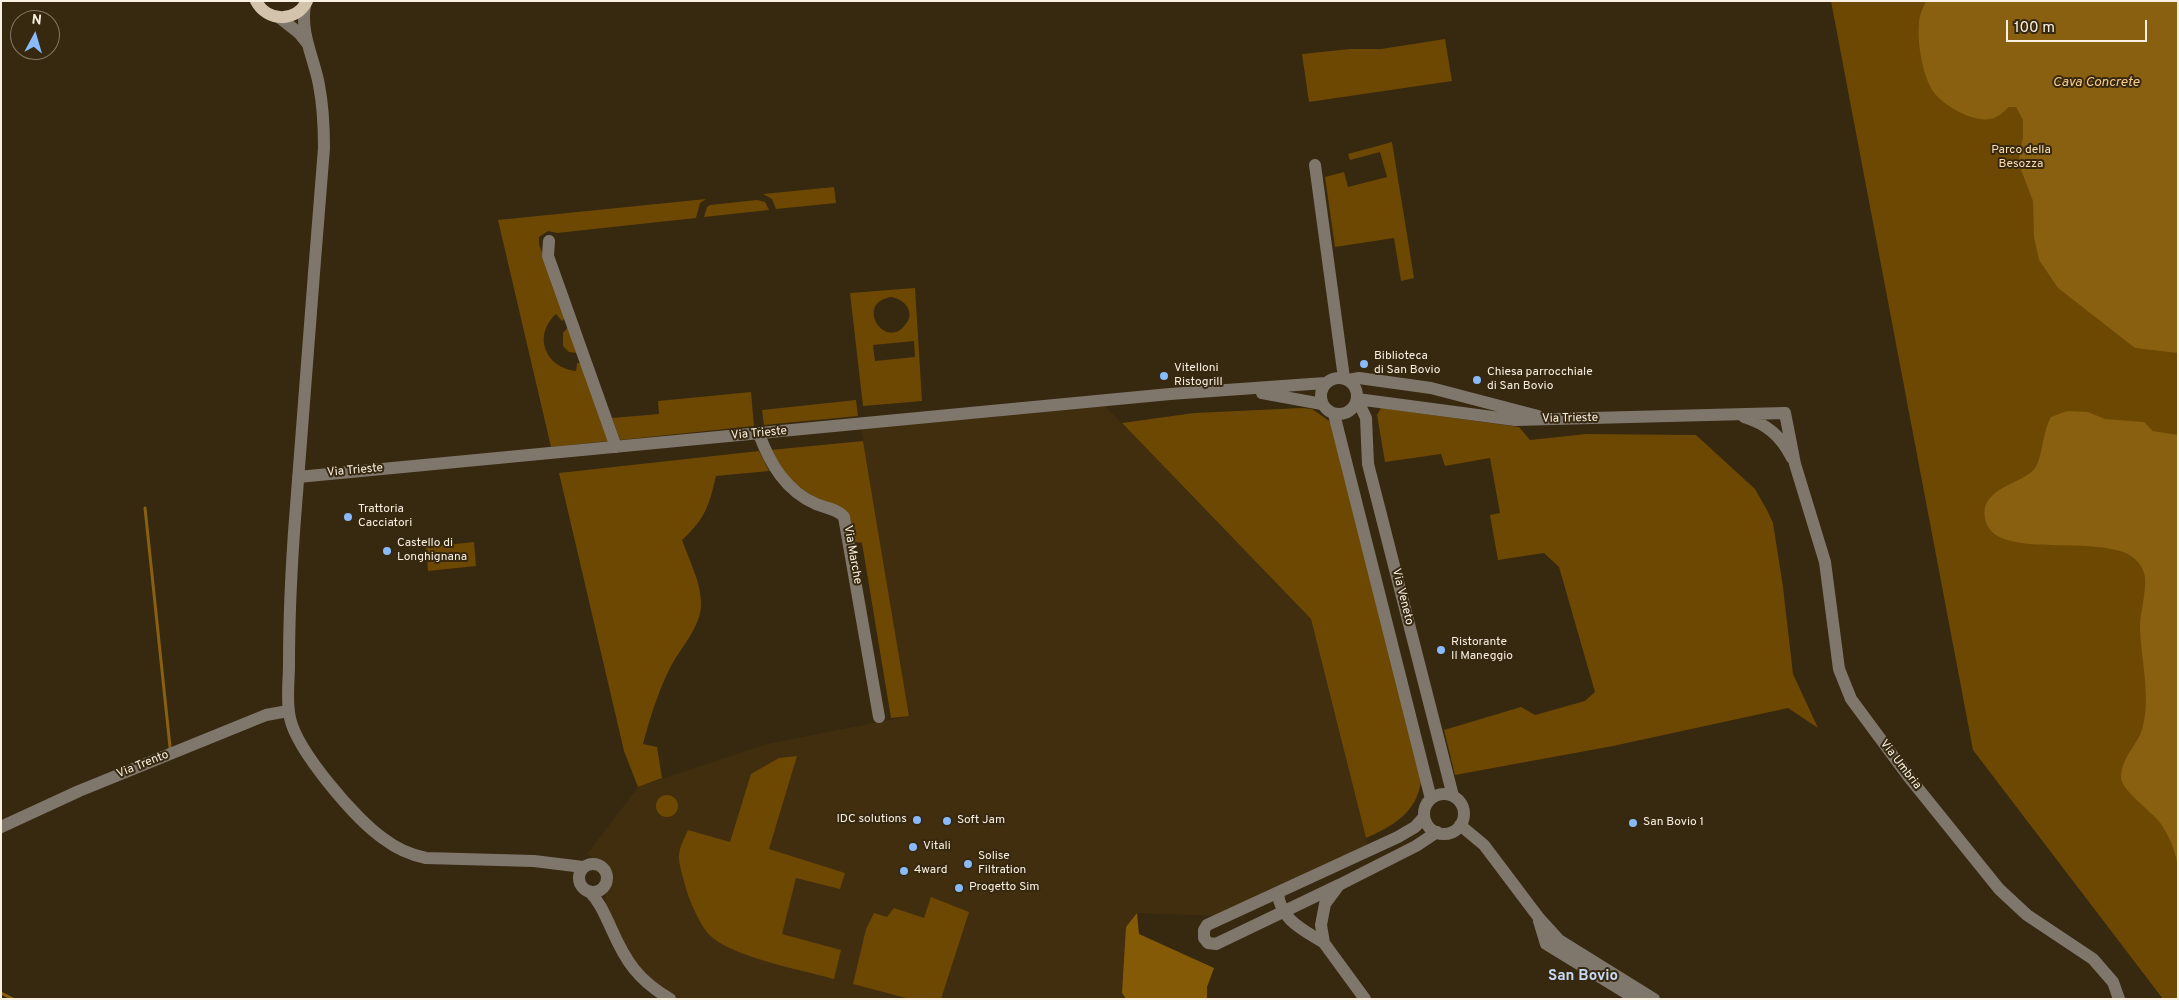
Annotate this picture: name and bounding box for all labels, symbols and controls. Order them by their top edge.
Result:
north arrow [10,10,60,60]
scale bar [2009,10,2150,42]
text: N [31,12,42,30]
text: 100 m [2014,19,2055,38]
water label: Cava Concrete [2053,75,2139,91]
park label: Parco della Besozza [1991,144,2051,172]
place label: Biblioteca di San Bovio [1374,350,1440,378]
marker: Biblioteca di San Bovio [1358,358,1370,370]
place label: Vitelloni Ristogrill [1174,362,1223,390]
place label: Chiesa parrocchiale di San Bovio [1487,366,1593,394]
marker: Vitelloni Ristogrill [1158,370,1170,382]
marker: Chiesa parrocchiale di San Bovio [1471,374,1483,386]
street label: Via Trieste [1542,411,1598,427]
street label: Via Trieste [730,424,788,444]
street label: Via Trieste [326,461,384,481]
place label: Trattoria Cacciatori [358,503,412,531]
marker: Trattoria Cacciatori [342,511,354,523]
street label: Via Marche [840,524,864,586]
place label: Castello di Longhignana [397,537,467,565]
marker: Castello di Longhignana [381,545,393,557]
street label: Via Veneto [1388,567,1416,627]
place label: Ristorante Il Maneggio [1451,636,1513,664]
marker: Ristorante Il Maneggio [1435,644,1447,656]
street label: Via Umbria [1876,737,1924,793]
street label: Via Trento [115,748,171,782]
place label: IDC solutions [836,813,907,827]
marker: IDC solutions [911,814,923,826]
place label: Soft Jam [957,814,1005,828]
marker: Soft Jam [941,815,953,827]
place label: San Bovio 1 [1643,816,1704,830]
marker: San Bovio 1 [1627,817,1639,829]
place label: Vitali [923,840,951,854]
marker: Vitali [907,841,919,853]
place label: Solise Filtration [978,850,1026,878]
marker: Solise Filtration [962,858,974,870]
place label: 4ward [914,864,947,878]
marker: 4ward [898,865,910,877]
place label: Progetto Sim [969,881,1040,895]
marker: Progetto Sim [953,882,965,894]
district label: San Bovio [1548,968,1618,986]

